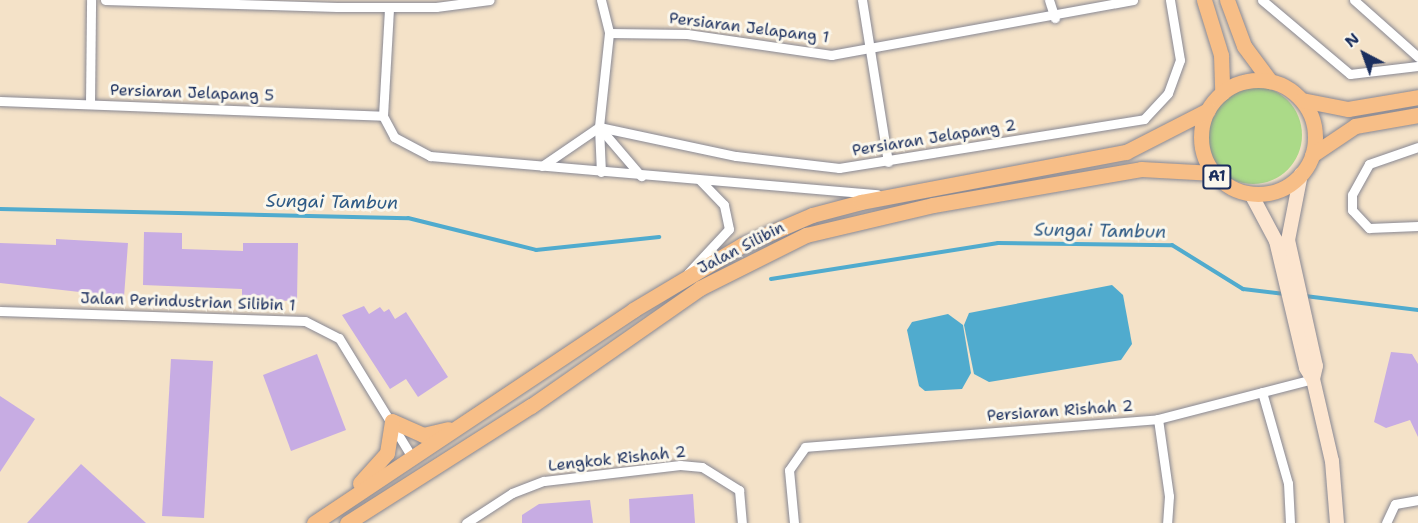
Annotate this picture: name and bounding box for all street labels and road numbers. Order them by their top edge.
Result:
street label: Persiaran Jelapang 1 [668,9,830,47]
street label: Persiaran Jelapang 5 [110,81,274,105]
street label: Persiaran Jelapang 2 [851,116,1017,160]
road number: A1 [1202,165,1232,189]
street label: Jalan Silibin [694,218,788,278]
street label: Jalan Perindustrian Silibin 1 [80,289,296,315]
street label: Persiaran Rishah 2 [986,396,1134,426]
street label: Lengkok Rishah 2 [547,442,687,476]

